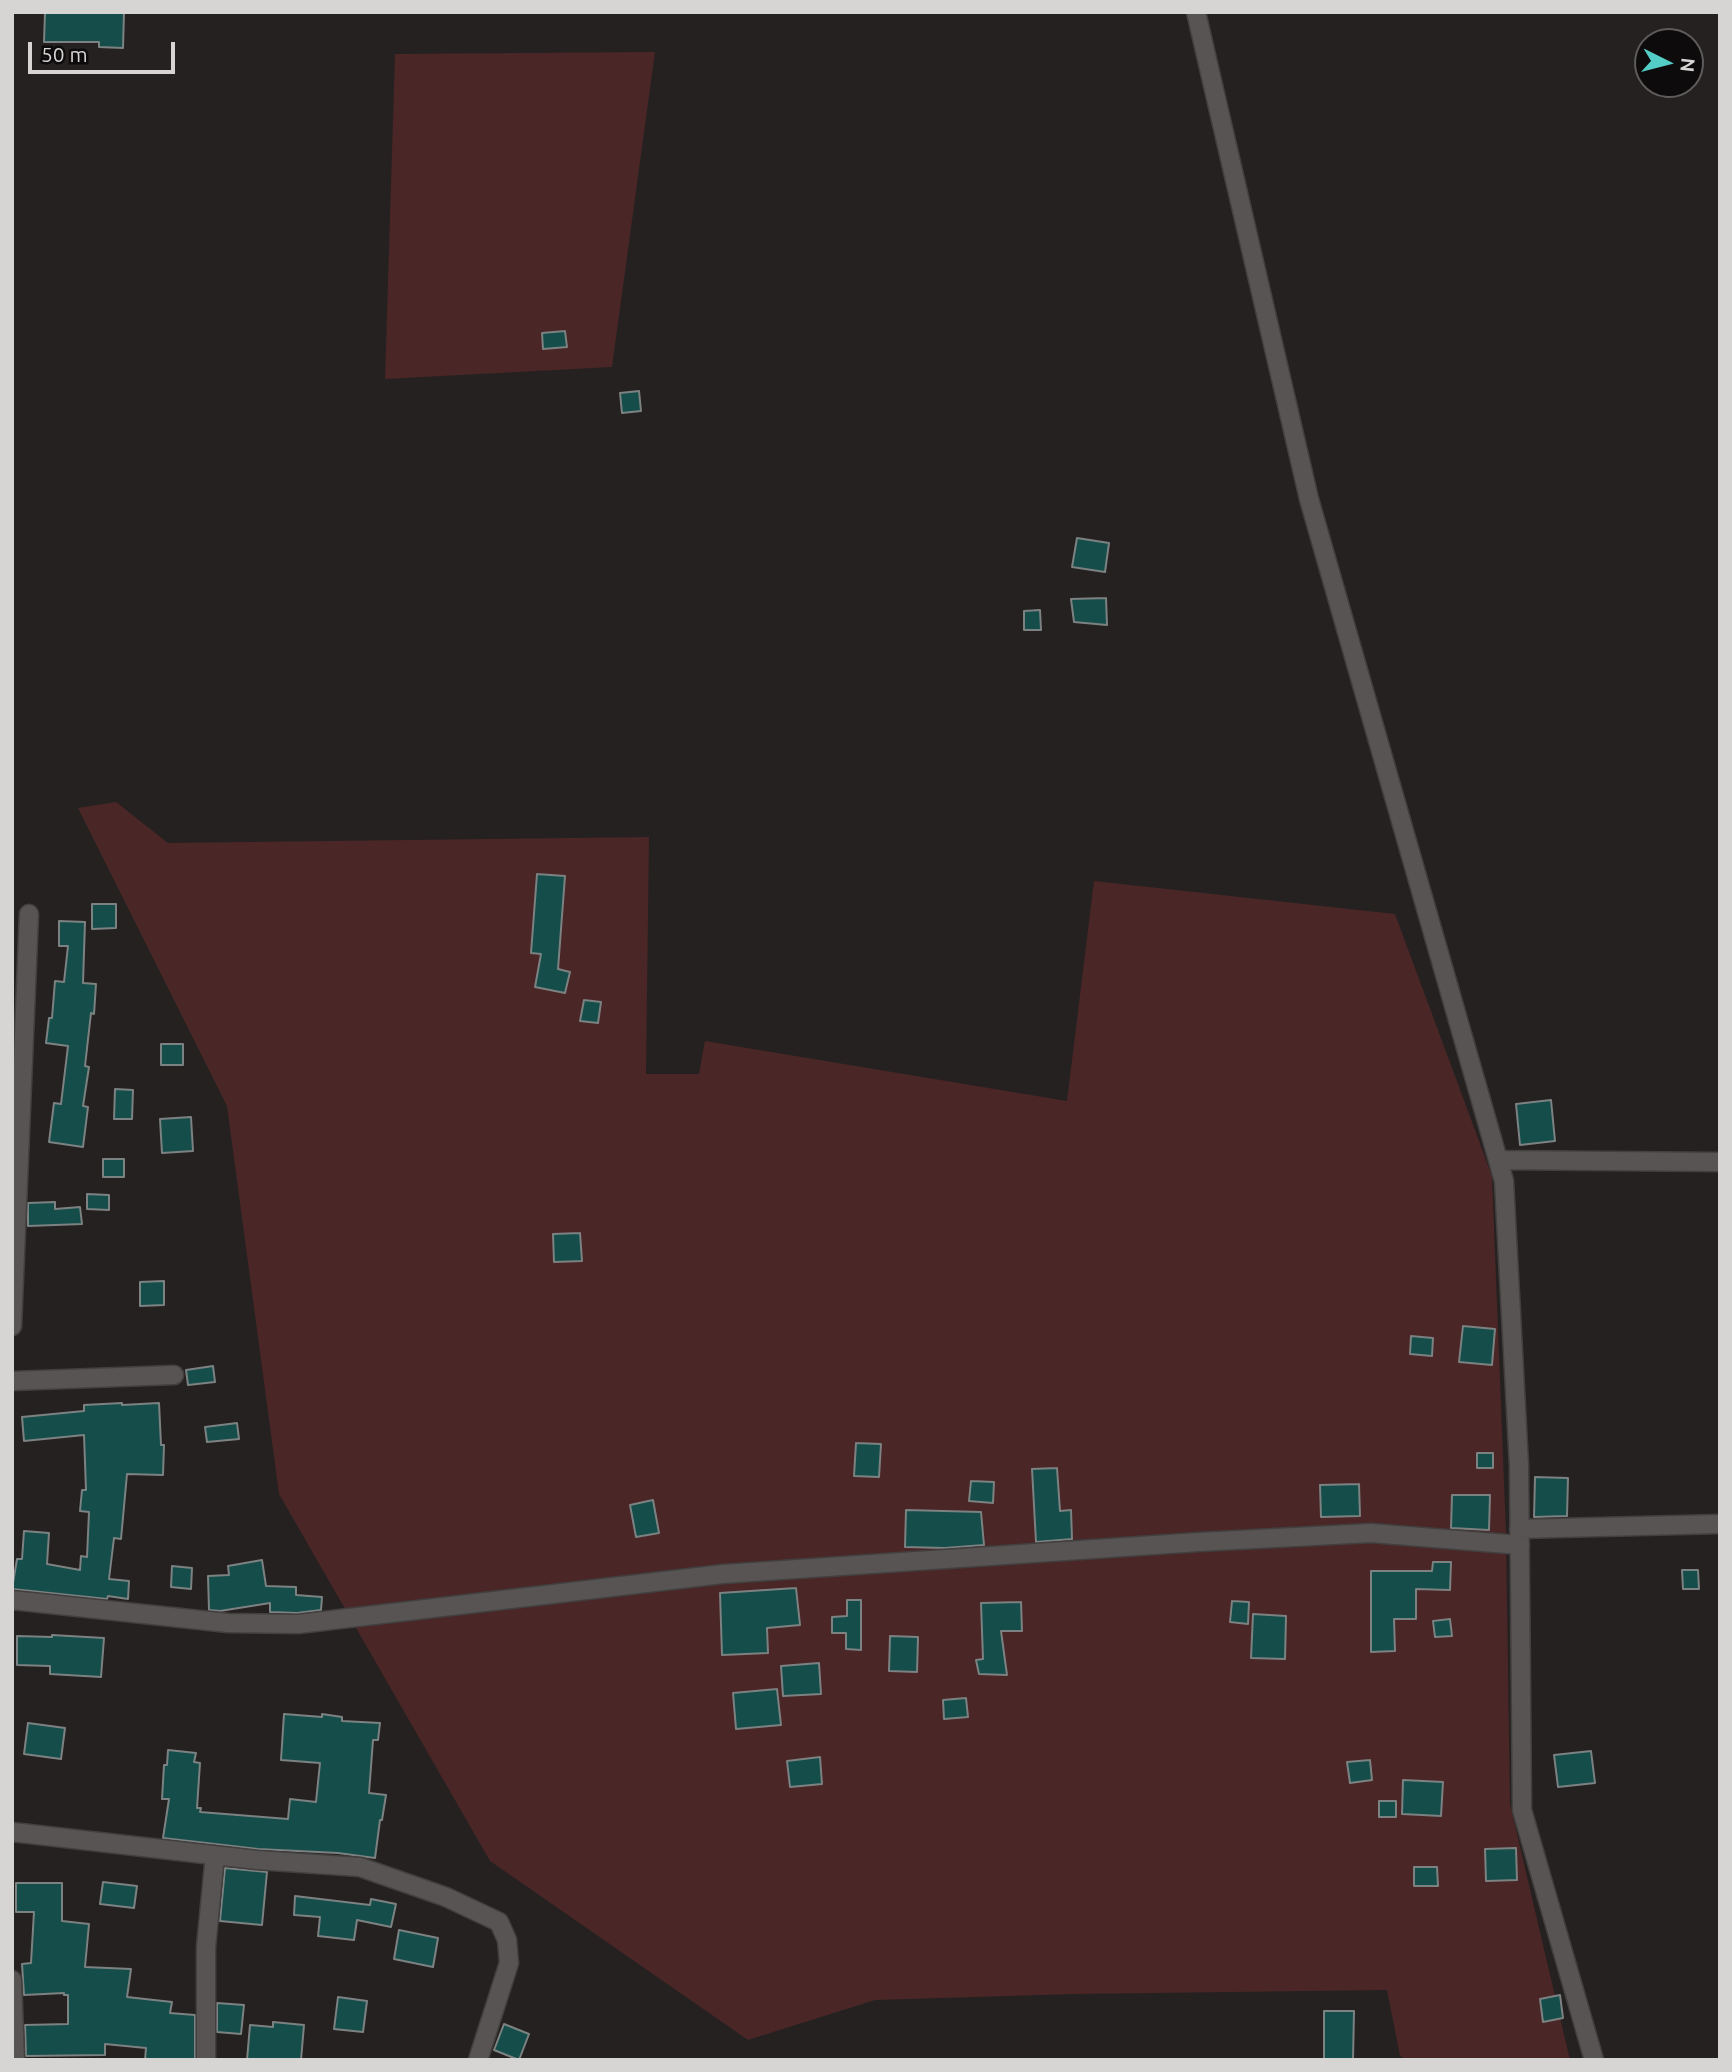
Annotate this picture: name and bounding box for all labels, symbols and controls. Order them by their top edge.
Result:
scale bar [32,28,178,72]
north arrow [1634,28,1704,98]
text: 50 m [41,42,88,66]
text: N [1676,57,1700,73]

